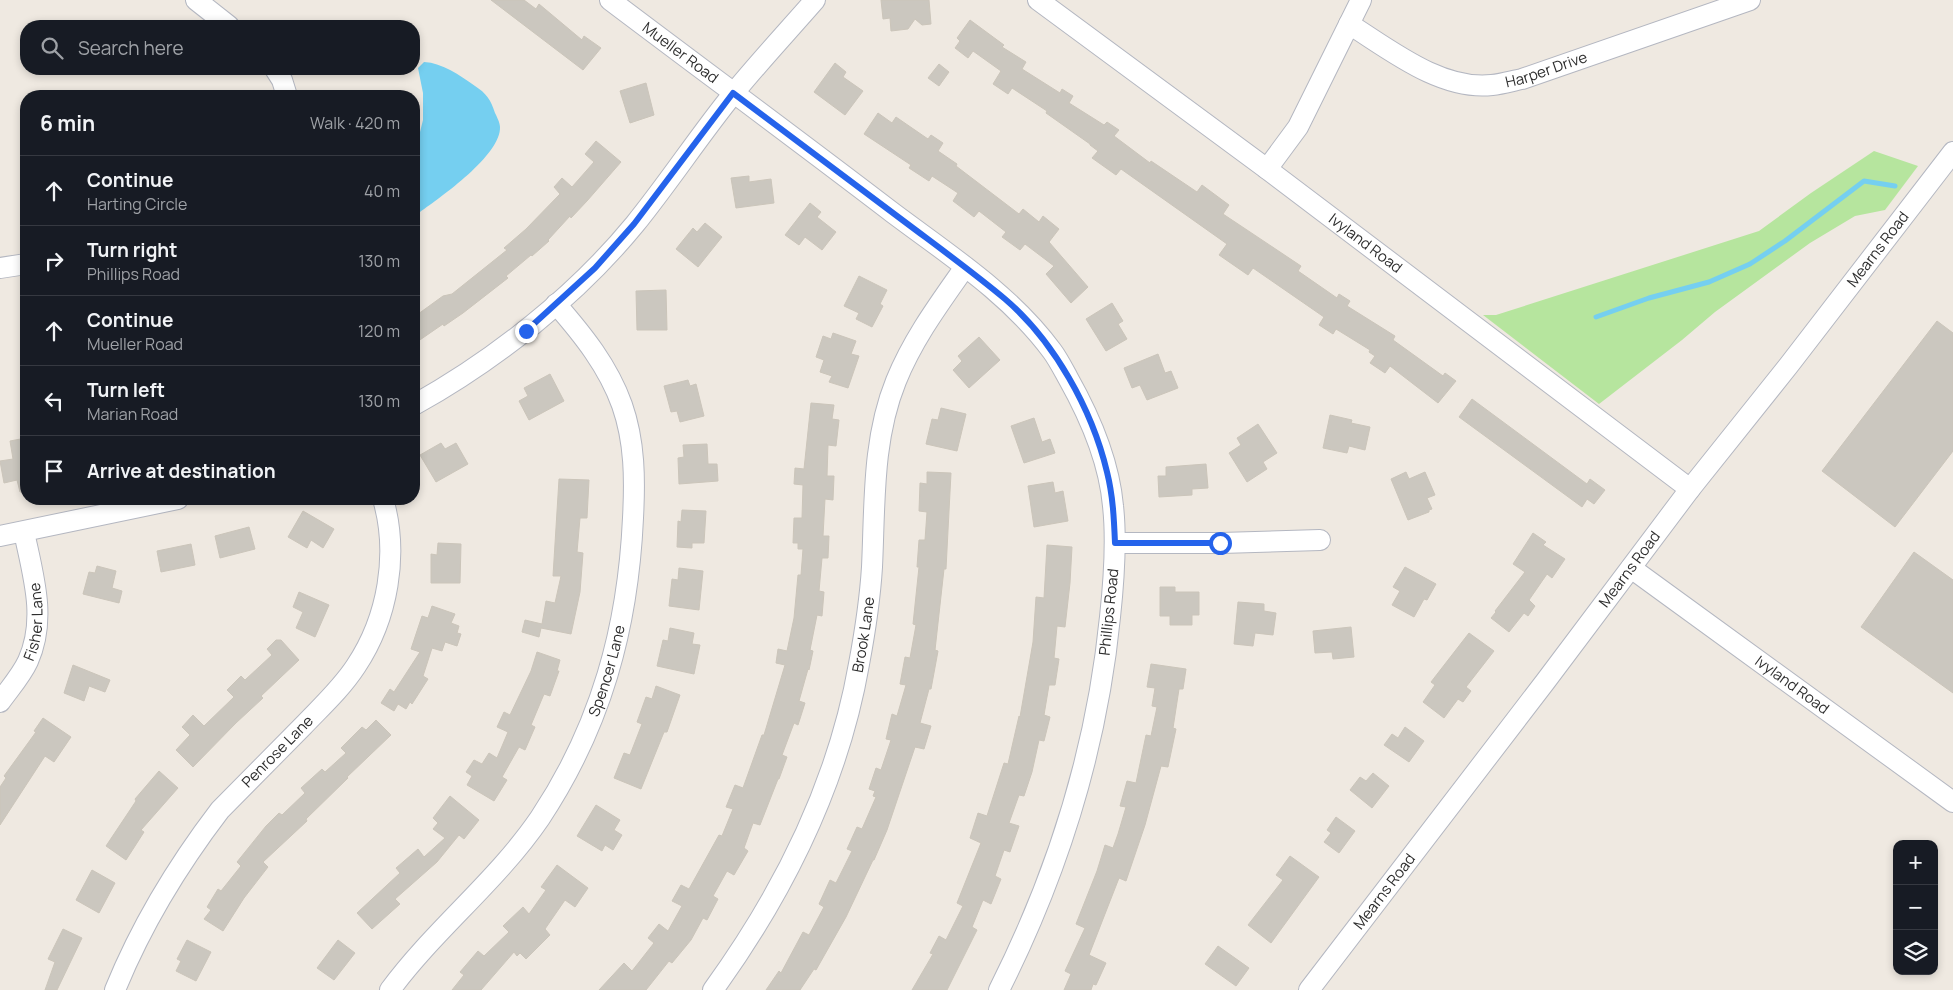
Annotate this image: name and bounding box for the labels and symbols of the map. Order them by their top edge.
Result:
street label: Mueller Road [638,17,723,88]
street label: Harper Drive [1503,46,1590,92]
street label: Mearns Road [1842,207,1914,291]
street label: Ivyland Road [1325,208,1407,278]
route end [515,320,538,343]
street label: Mearns Road [1594,527,1665,611]
route start [1209,532,1232,555]
street label: Phillips Road [1094,567,1124,656]
street label: Fisher Lane [18,581,48,664]
street label: Brook Lane [847,595,879,674]
street label: Spencer Lane [583,623,630,720]
street label: Ivyland Road [1751,650,1834,719]
street label: Penrose Lane [237,710,318,792]
street label: Mearns Road [1348,849,1420,934]

